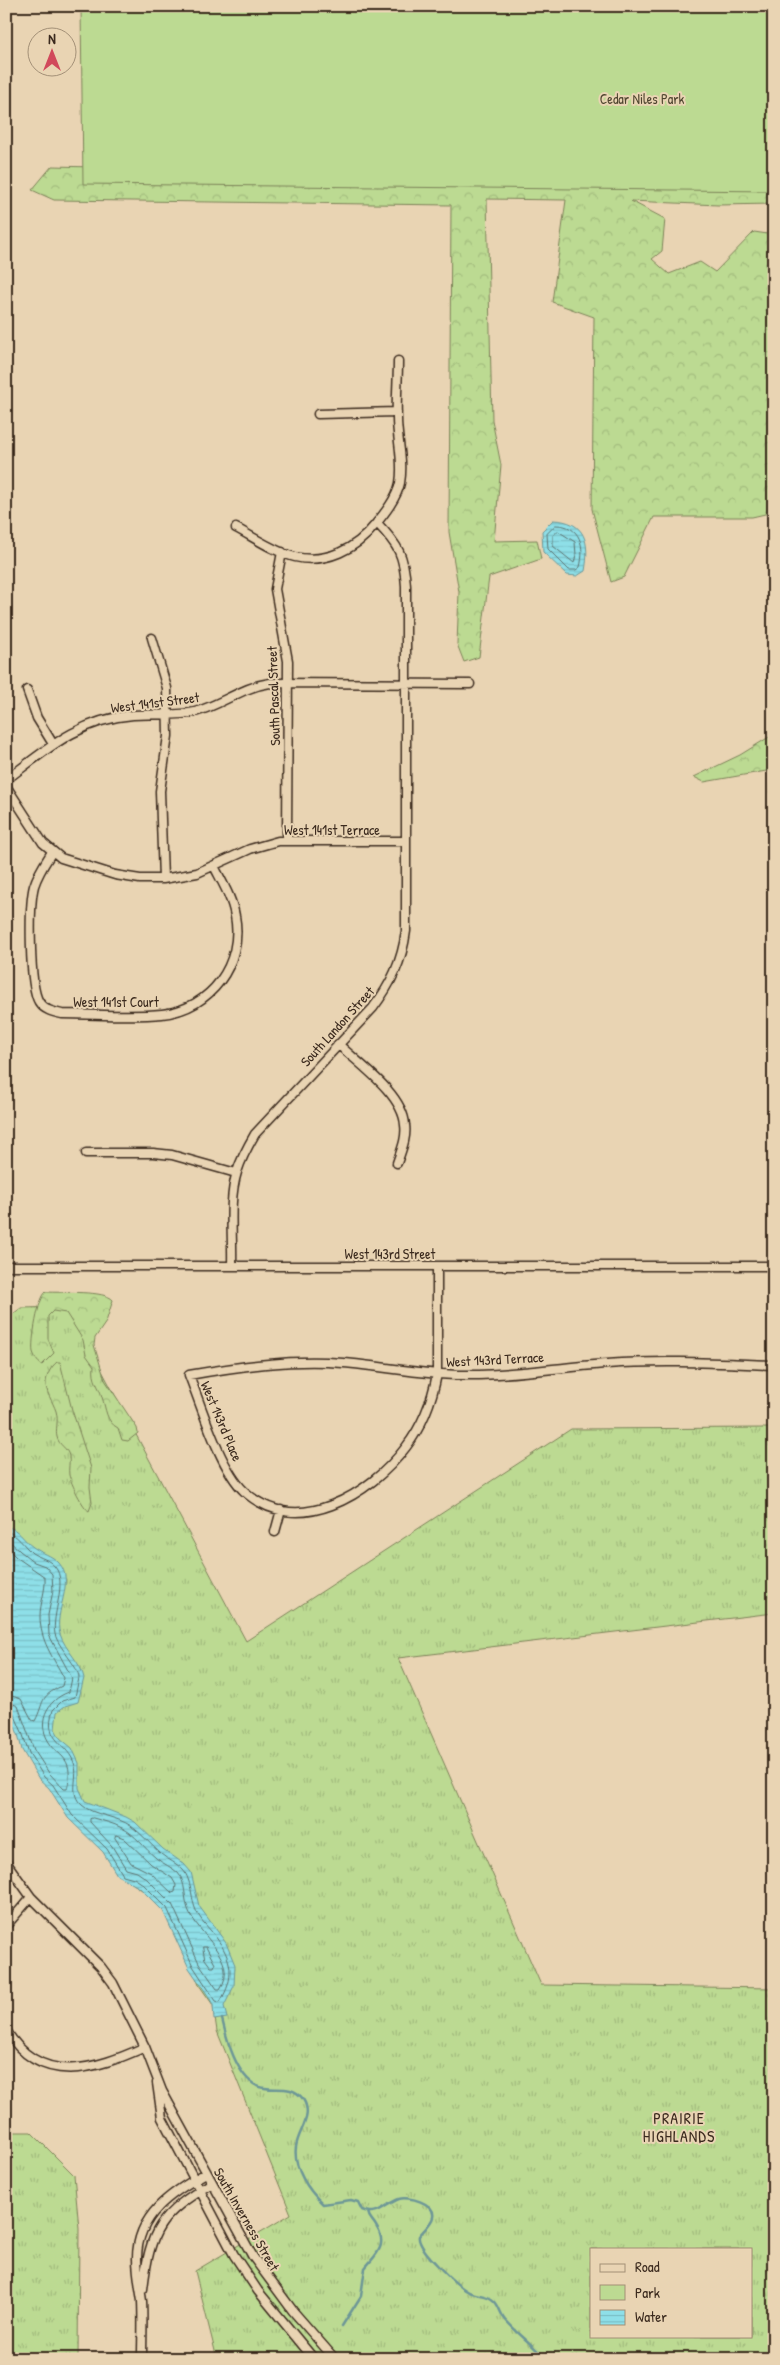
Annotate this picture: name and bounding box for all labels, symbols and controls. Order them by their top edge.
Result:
north arrow [28,28,78,78]
text: N [48,29,56,48]
park label: Cedar Niles Park [600,89,685,108]
street label: South Pascal Street [262,646,284,746]
street label: West 141st Street [110,687,201,717]
street label: West 141st Terrace [284,820,380,839]
street label: South Landon Street [296,982,378,1070]
street label: West 141st Court [73,992,159,1011]
street label: West 143rd Street [345,1244,436,1263]
street label: West 143rd Terrace [446,1347,545,1371]
street label: West 143rd Place [197,1378,248,1464]
district label: PRAIRIE HIGHLANDS [643,2107,715,2147]
street label: South Inverness Street [210,2164,284,2274]
legend [590,2248,752,2338]
text: Road [635,2256,660,2277]
text: Park [635,2282,660,2303]
text: Water [635,2306,667,2327]

